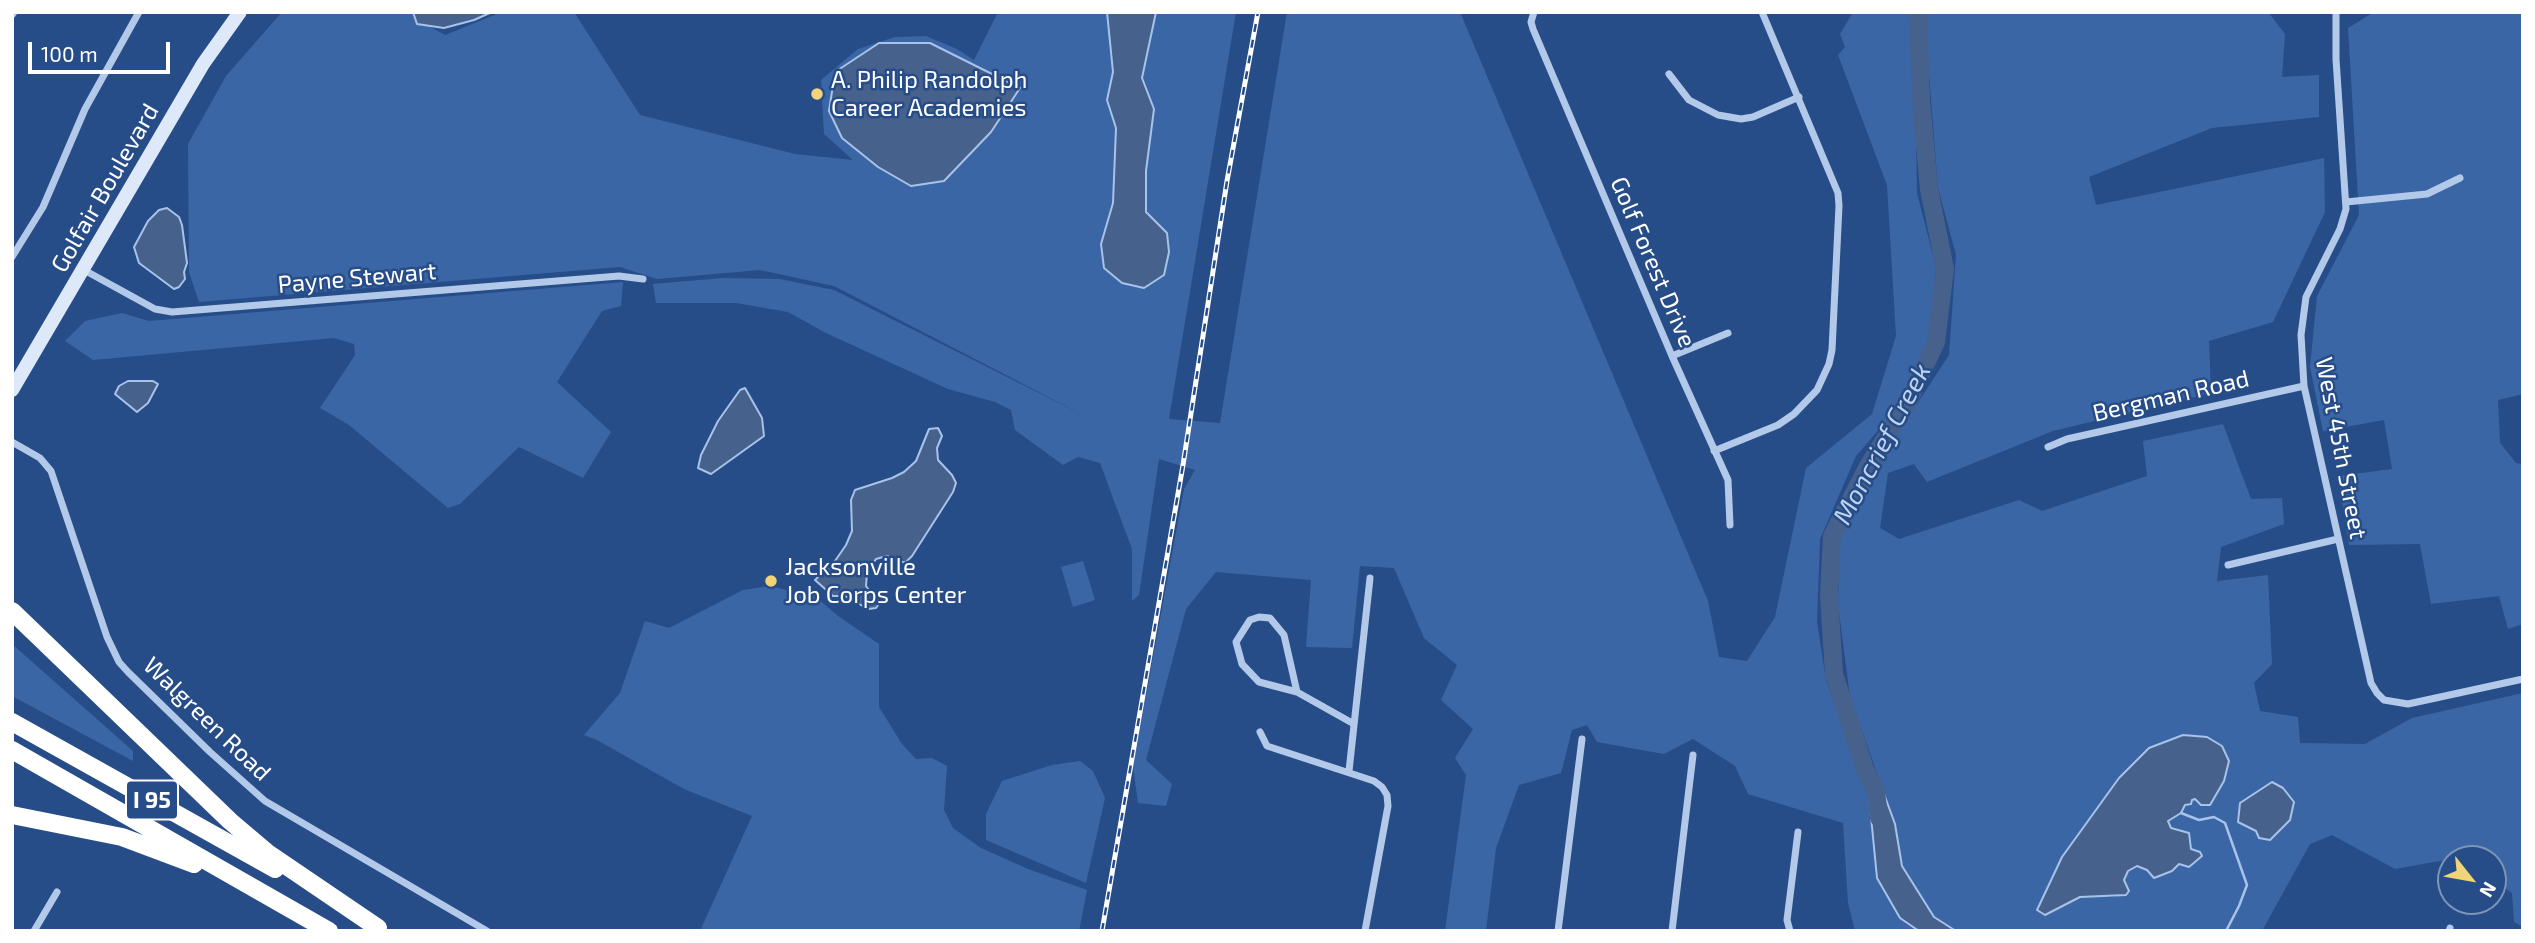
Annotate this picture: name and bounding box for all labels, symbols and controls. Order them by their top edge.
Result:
scale bar [32,28,173,72]
text: 100 m [41,41,98,66]
place label: A. Philip Randolph Career Academies [831,66,1028,122]
marker: A. Philip Randolph Career Academies [809,86,825,102]
street label: Golfair Boulevard [45,99,165,277]
street label: Golf Forest Drive [1604,172,1702,352]
street label: Payne Stewart [276,257,438,299]
street label: West 45th Street [2309,355,2373,541]
water label: Moncrief Creek [1827,358,1937,530]
street label: Bergman Road [2090,364,2252,428]
place label: Jacksonville Job Corps Center [785,553,966,609]
marker: Jacksonville Job Corps Center [763,573,779,589]
street label: Walgreen Road [137,651,277,787]
road number: I 95 [126,780,178,820]
north arrow [2437,845,2507,915]
text: N [2475,878,2502,902]

